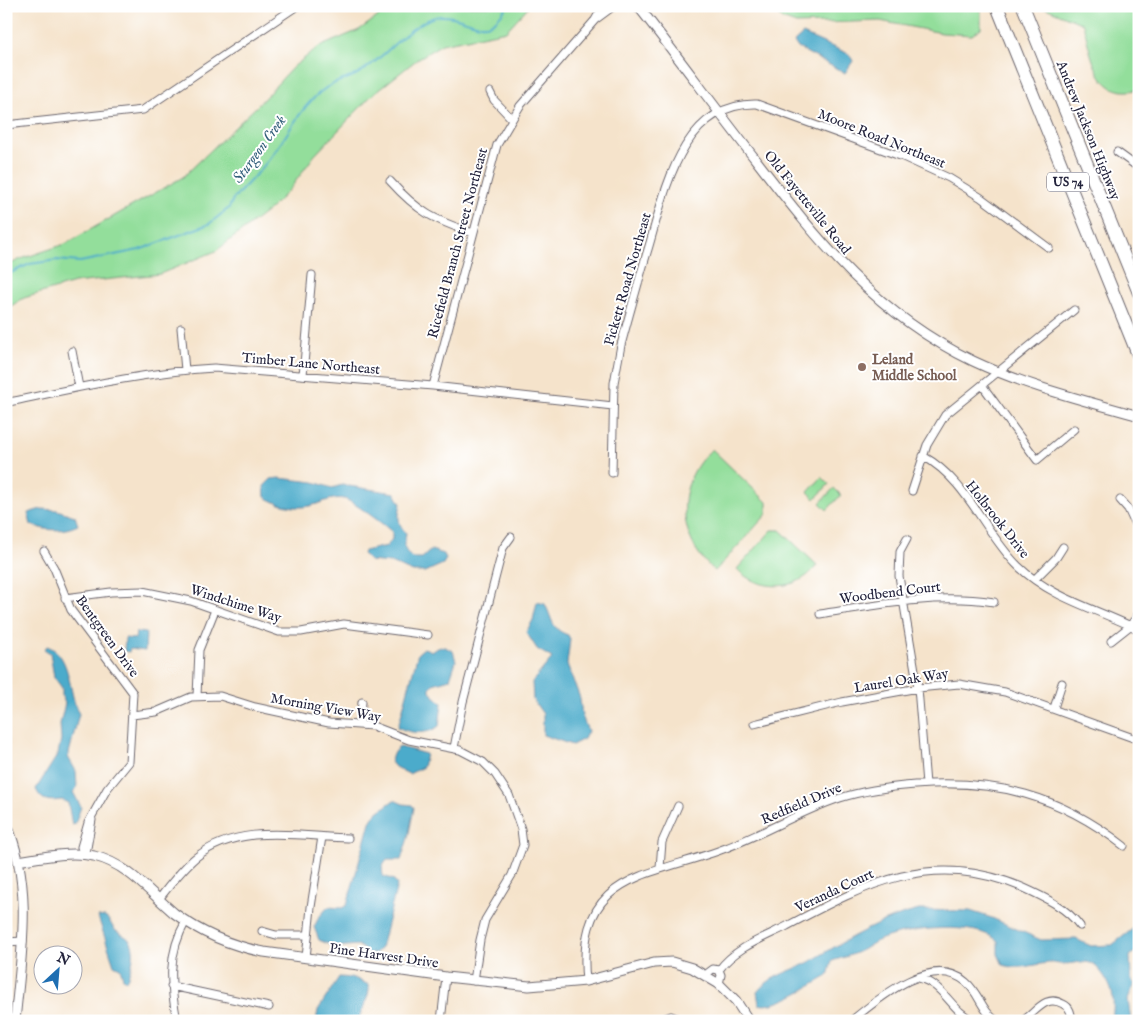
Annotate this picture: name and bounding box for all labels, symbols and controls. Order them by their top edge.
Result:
street label: Andrew Jackson Highway [1052,57,1124,203]
street label: Moore Road Northeast [815,105,948,173]
water label: Sturgeon Creek [228,112,291,187]
street label: Ricefield Branch Street Northeast [424,146,492,341]
street label: Old Fayetteville Road [760,147,855,259]
road number: US 74 [1047,172,1089,192]
street label: Pickett Road Northeast [600,210,656,348]
street label: Timber Lane Northeast [241,349,381,379]
place label: Leland Middle School [872,351,958,385]
marker: Leland Middle School [856,361,868,373]
street label: Holbrook Drive [961,477,1034,563]
street label: Woodbend Court [839,578,942,608]
street label: Windchime Way [188,581,284,627]
street label: Bentgreen Drive [72,592,143,681]
street label: Laurel Oak Way [853,665,950,697]
street label: Morning View Way [269,689,383,727]
street label: Redfield Drive [758,779,845,829]
street label: Veranda Court [791,865,877,917]
street label: Pine Harvest Drive [328,939,440,973]
north arrow [32,944,82,994]
text: N [53,948,73,970]

